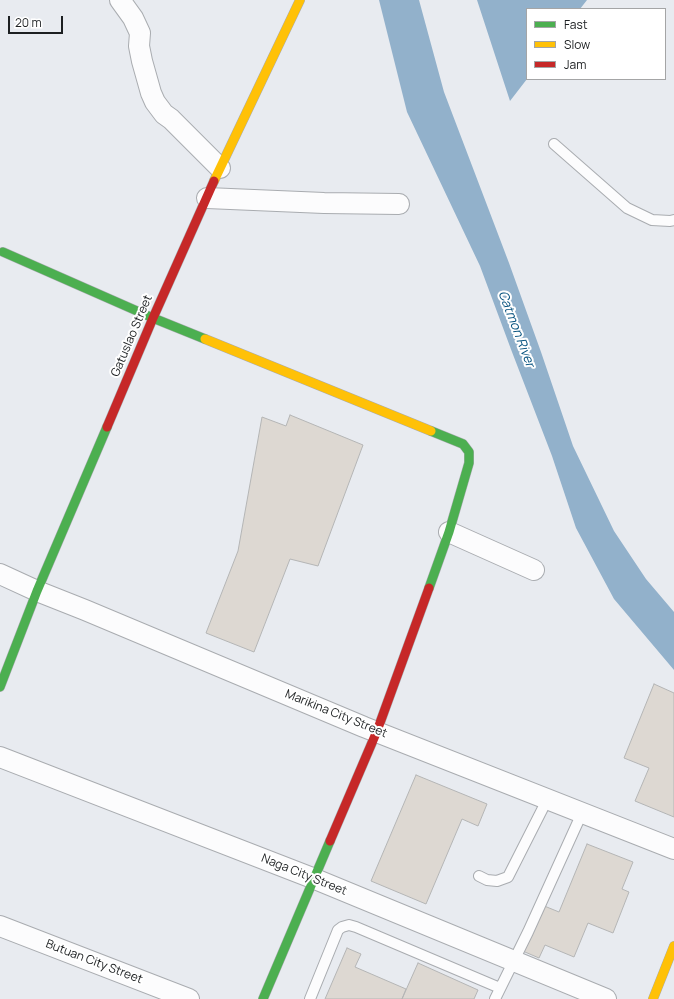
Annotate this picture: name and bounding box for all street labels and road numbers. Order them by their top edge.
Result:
street label: Gatuslao Street [108,293,156,379]
street label: Marikina City Street [283,687,389,741]
street label: Naga City Street [259,851,349,899]
street label: Butuan City Street [44,937,144,987]

